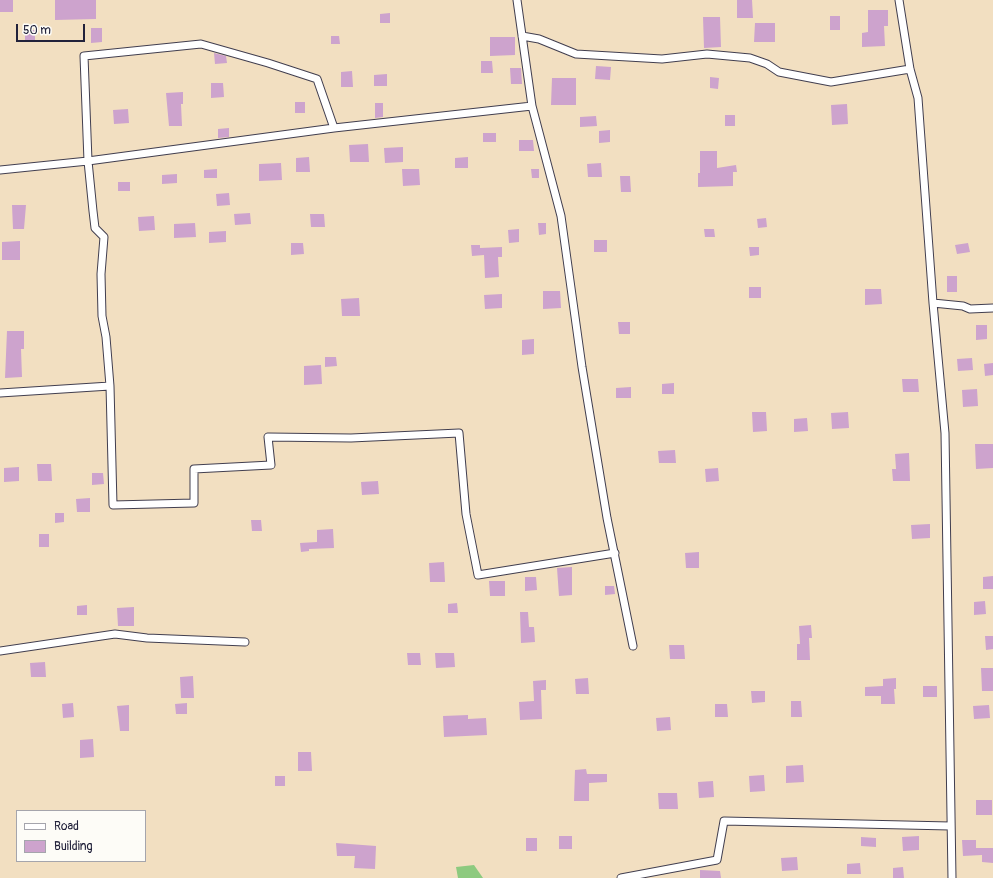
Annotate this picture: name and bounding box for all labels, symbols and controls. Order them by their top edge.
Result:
scale bar [18,16,87,42]
text: 50 m [23,23,51,38]
legend [16,810,146,862]
text: Road [54,819,79,834]
text: Building [54,839,93,854]

